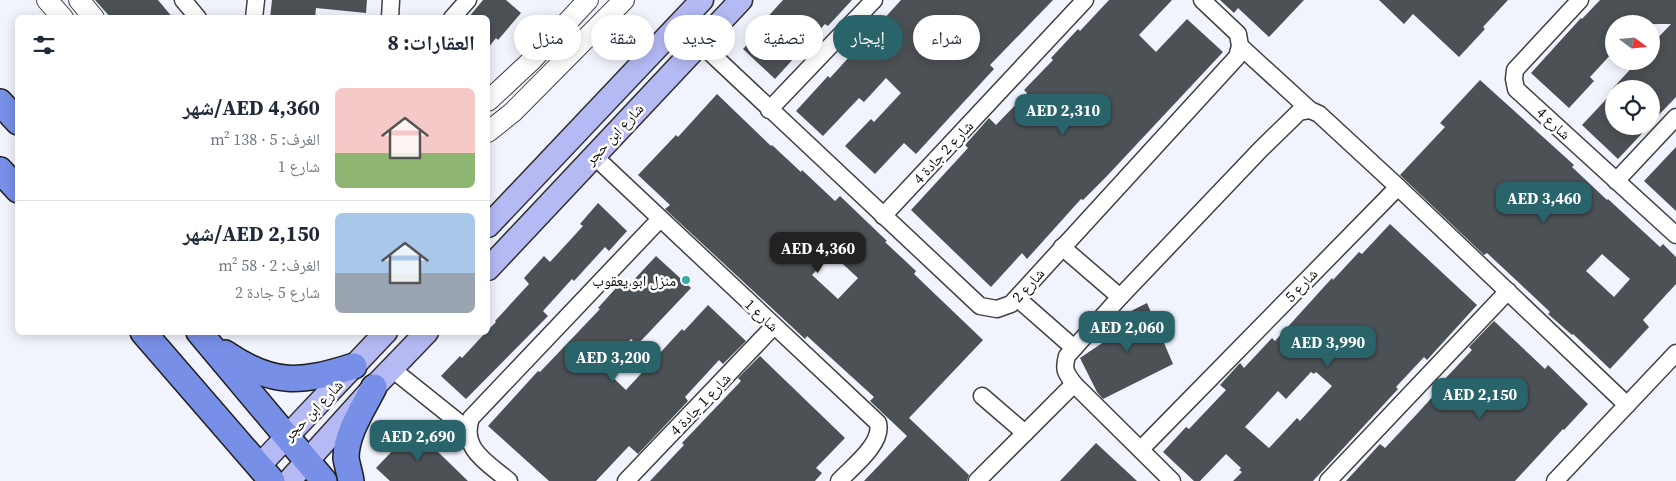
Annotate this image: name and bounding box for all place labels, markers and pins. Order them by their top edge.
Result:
pin: AED 2,310 [1006,94,1120,136]
pin: AED 3,460 [1487,182,1601,224]
pin: AED 4,360 [761,232,875,274]
place label: منزل ابو يعقوب [592,270,676,291]
marker: منزل ابو يعقوب [680,274,692,286]
pin: AED 2,060 [1070,310,1184,353]
pin: AED 3,990 [1271,326,1385,368]
pin: AED 3,200 [556,340,670,383]
pin: AED 2,150 [1423,378,1537,420]
pin: AED 2,690 [361,420,475,462]

